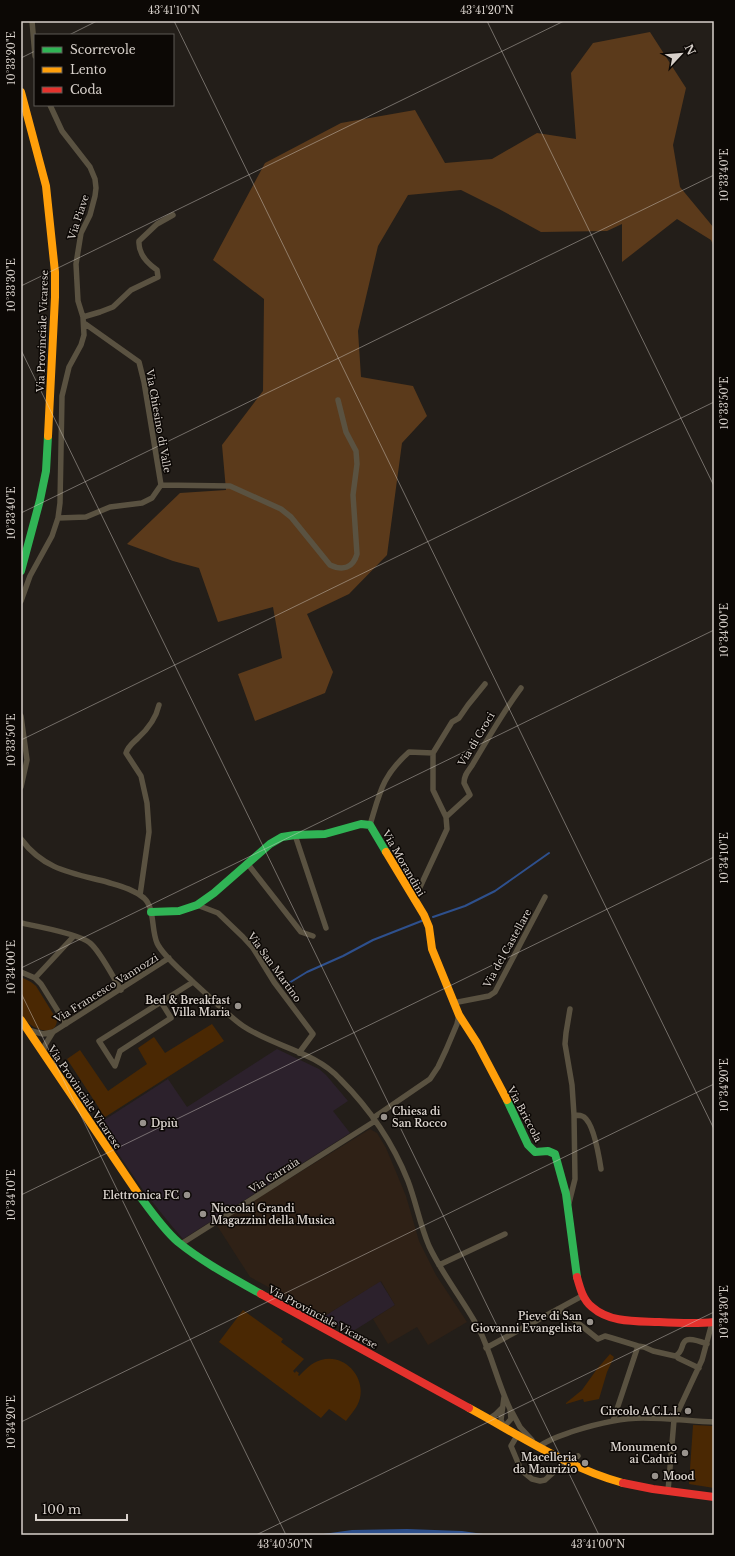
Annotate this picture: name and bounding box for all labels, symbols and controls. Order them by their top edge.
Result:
text: 43°41'10"N [148,4,200,17]
text: 43°41'20"N [460,4,514,17]
text: 10°33'20"E [5,31,18,85]
legend [34,34,174,106]
north arrow [661,34,701,74]
text: Scorrevole [70,42,136,57]
text: N [681,42,699,58]
text: Lento [70,62,106,77]
text: Coda [70,82,103,97]
text: 10°33'40"E [718,148,731,202]
street label: Via Piave [65,193,92,242]
text: 10°33'30"E [5,258,18,312]
street label: Via Provinciale Vicarese [34,269,51,393]
street label: Via Chiesino di Valle [143,367,174,474]
text: 10°33'50"E [718,376,731,430]
text: 10°33'40"E [5,486,18,540]
text: 10°34'00"E [718,603,731,657]
street label: Via di Croci [455,709,498,769]
text: 10°33'50"E [5,713,18,767]
street label: Via Morandini [379,827,428,899]
text: 10°34'10"E [718,832,731,884]
street label: Via del Castellare [480,906,535,991]
street label: Via San Martino [244,929,305,1005]
text: 10°34'00"E [5,940,18,994]
street label: Via Francesco Vannozzi [51,951,161,1026]
place label: Bed & Breakfast Villa Maria [145,994,230,1019]
marker: Bed & Breakfast Villa Maria [233,1001,243,1011]
street label: Via Provinciale Vicarese [44,1042,124,1152]
text: 10°34'20"E [718,1058,731,1112]
street label: Via Briccola [504,1083,545,1145]
place label: Chiesa di San Rocco [392,1105,447,1130]
marker: Chiesa di San Rocco [379,1112,389,1122]
place label: Dpiù [151,1117,178,1130]
marker: Dpiù [138,1118,148,1128]
street label: Via Carraia [246,1155,302,1197]
text: 10°34'10"E [5,1169,18,1221]
place label: Elettronica FC [103,1189,179,1202]
marker: Elettronica FC [182,1190,192,1200]
place label: Niccolai Grandi Magazzini della Musica [211,1202,335,1227]
marker: Niccolai Grandi Magazzini della Musica [198,1209,208,1219]
street label: Via Provinciale Vicarese [265,1283,380,1352]
text: 10°34'30"E [718,1285,731,1339]
place label: Pieve di San Giovanni Evangelista [471,1310,583,1335]
marker: Pieve di San Giovanni Evangelista [585,1317,595,1327]
text: 10°34'20"E [5,1395,18,1449]
place label: Circolo A.C.L.I. [600,1405,680,1418]
marker: Circolo A.C.L.I. [683,1406,693,1416]
place label: Monumento ai Caduti [610,1441,677,1466]
marker: Monumento ai Caduti [680,1448,690,1458]
place label: Macelleria da Maurizio [513,1451,577,1476]
marker: Macelleria da Maurizio [580,1458,590,1468]
place label: Mood [663,1470,694,1483]
marker: Mood [650,1471,660,1481]
scale bar [36,1496,127,1522]
text: 100 m [42,1502,81,1517]
text: 43°40'50"N [257,1538,313,1551]
text: 43°41'00"N [571,1538,625,1551]

